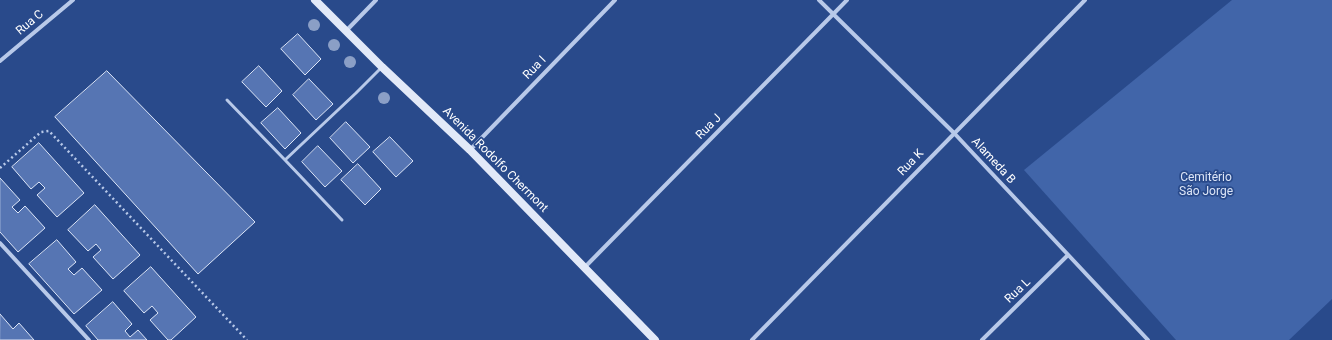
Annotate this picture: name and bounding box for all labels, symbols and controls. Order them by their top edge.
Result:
street label: Rua C [13,7,47,39]
street label: Rua I [521,53,549,83]
street label: Avenida Rodolfo Chermont [439,104,551,216]
street label: Rua J [693,111,725,143]
street label: Alameda B [968,135,1018,187]
street label: Rua K [895,147,927,179]
park label: Cemitério São Jorge [1179,171,1233,199]
street label: Rua L [1002,275,1034,307]

